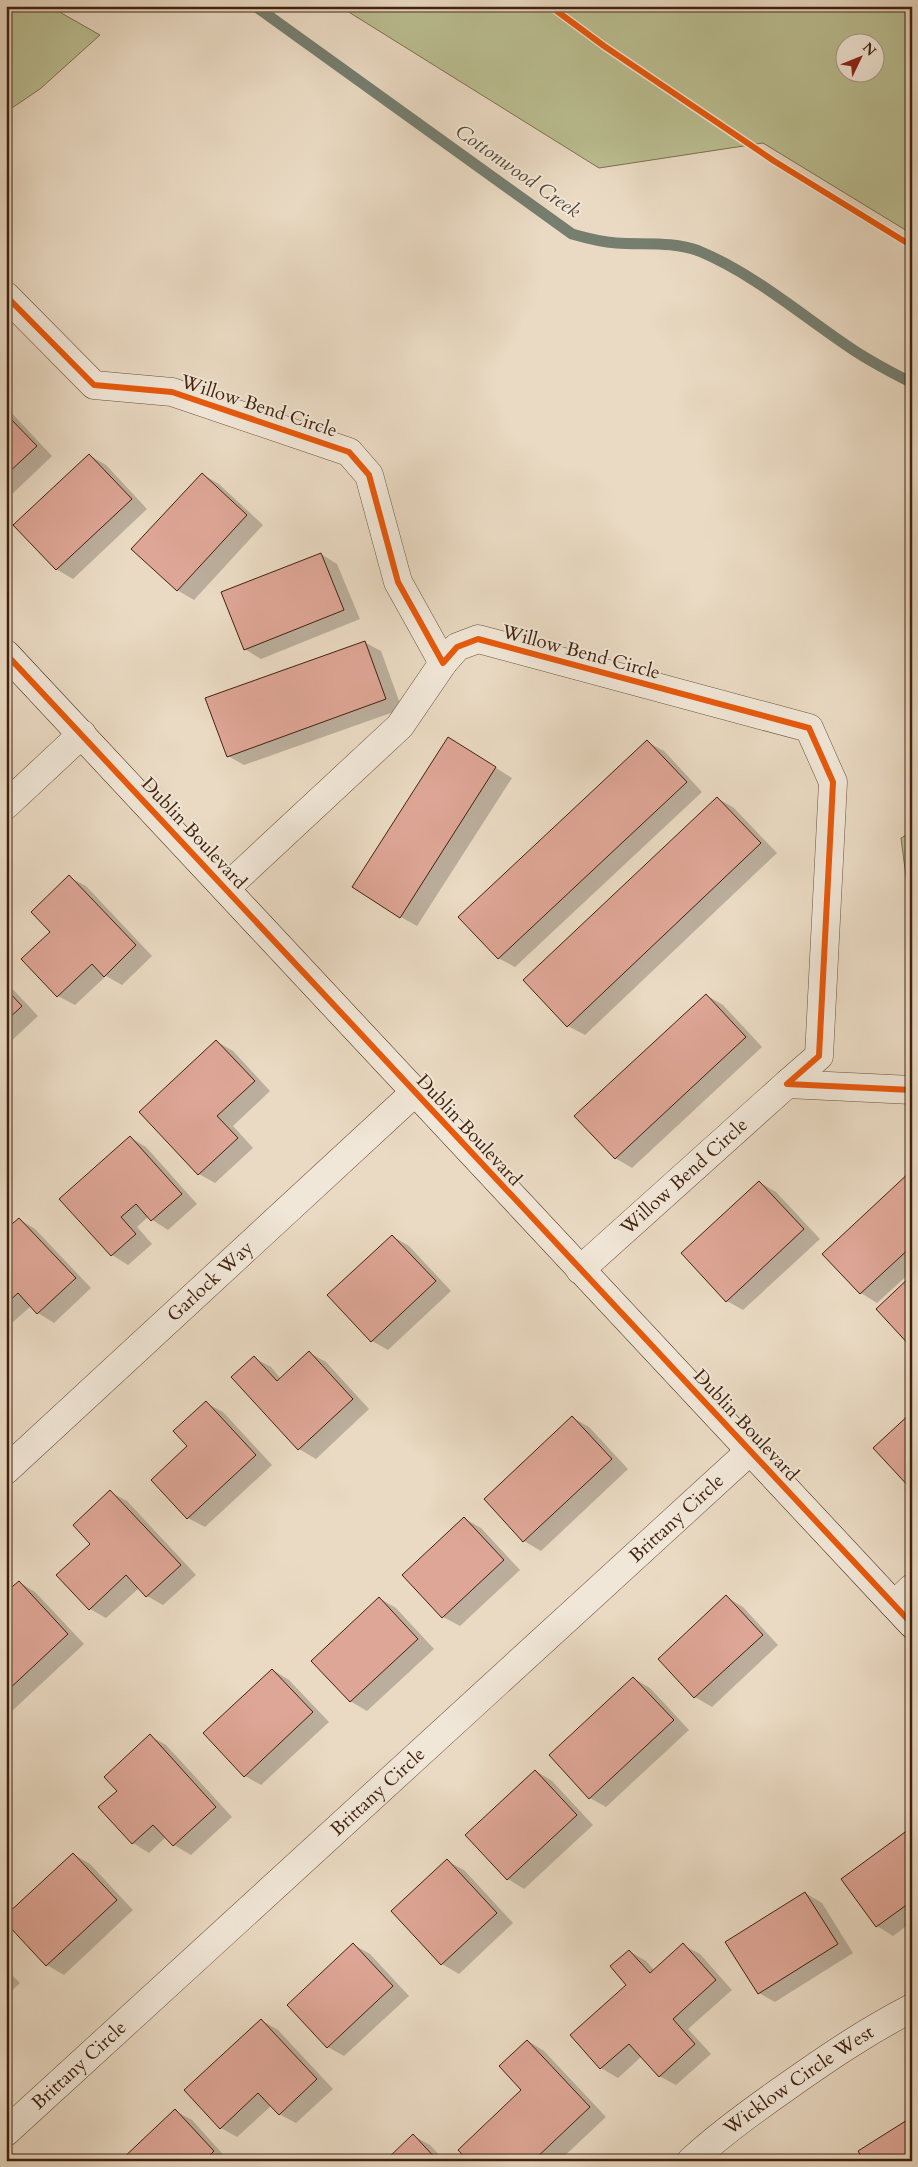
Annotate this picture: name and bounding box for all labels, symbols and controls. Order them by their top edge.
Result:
north arrow [836,32,886,82]
text: N [858,39,880,60]
water label: Cottonwood Creek [450,118,586,224]
street label: Willow Bend Circle [176,368,341,444]
street label: Willow Bend Circle [498,618,663,686]
street label: Dublin Boulevard [135,771,253,895]
street label: Dublin Boulevard [410,1068,528,1192]
street label: Willow Bend Circle [614,1112,754,1241]
street label: Garlock Way [161,1235,259,1328]
street label: Dublin Boulevard [687,1363,805,1487]
street label: Brittany Circle [623,1468,730,1568]
street label: Brittany Circle [325,1741,431,1842]
street label: Brittany Circle [26,2015,132,2115]
street label: Wicklow Circle West [718,2019,879,2142]

